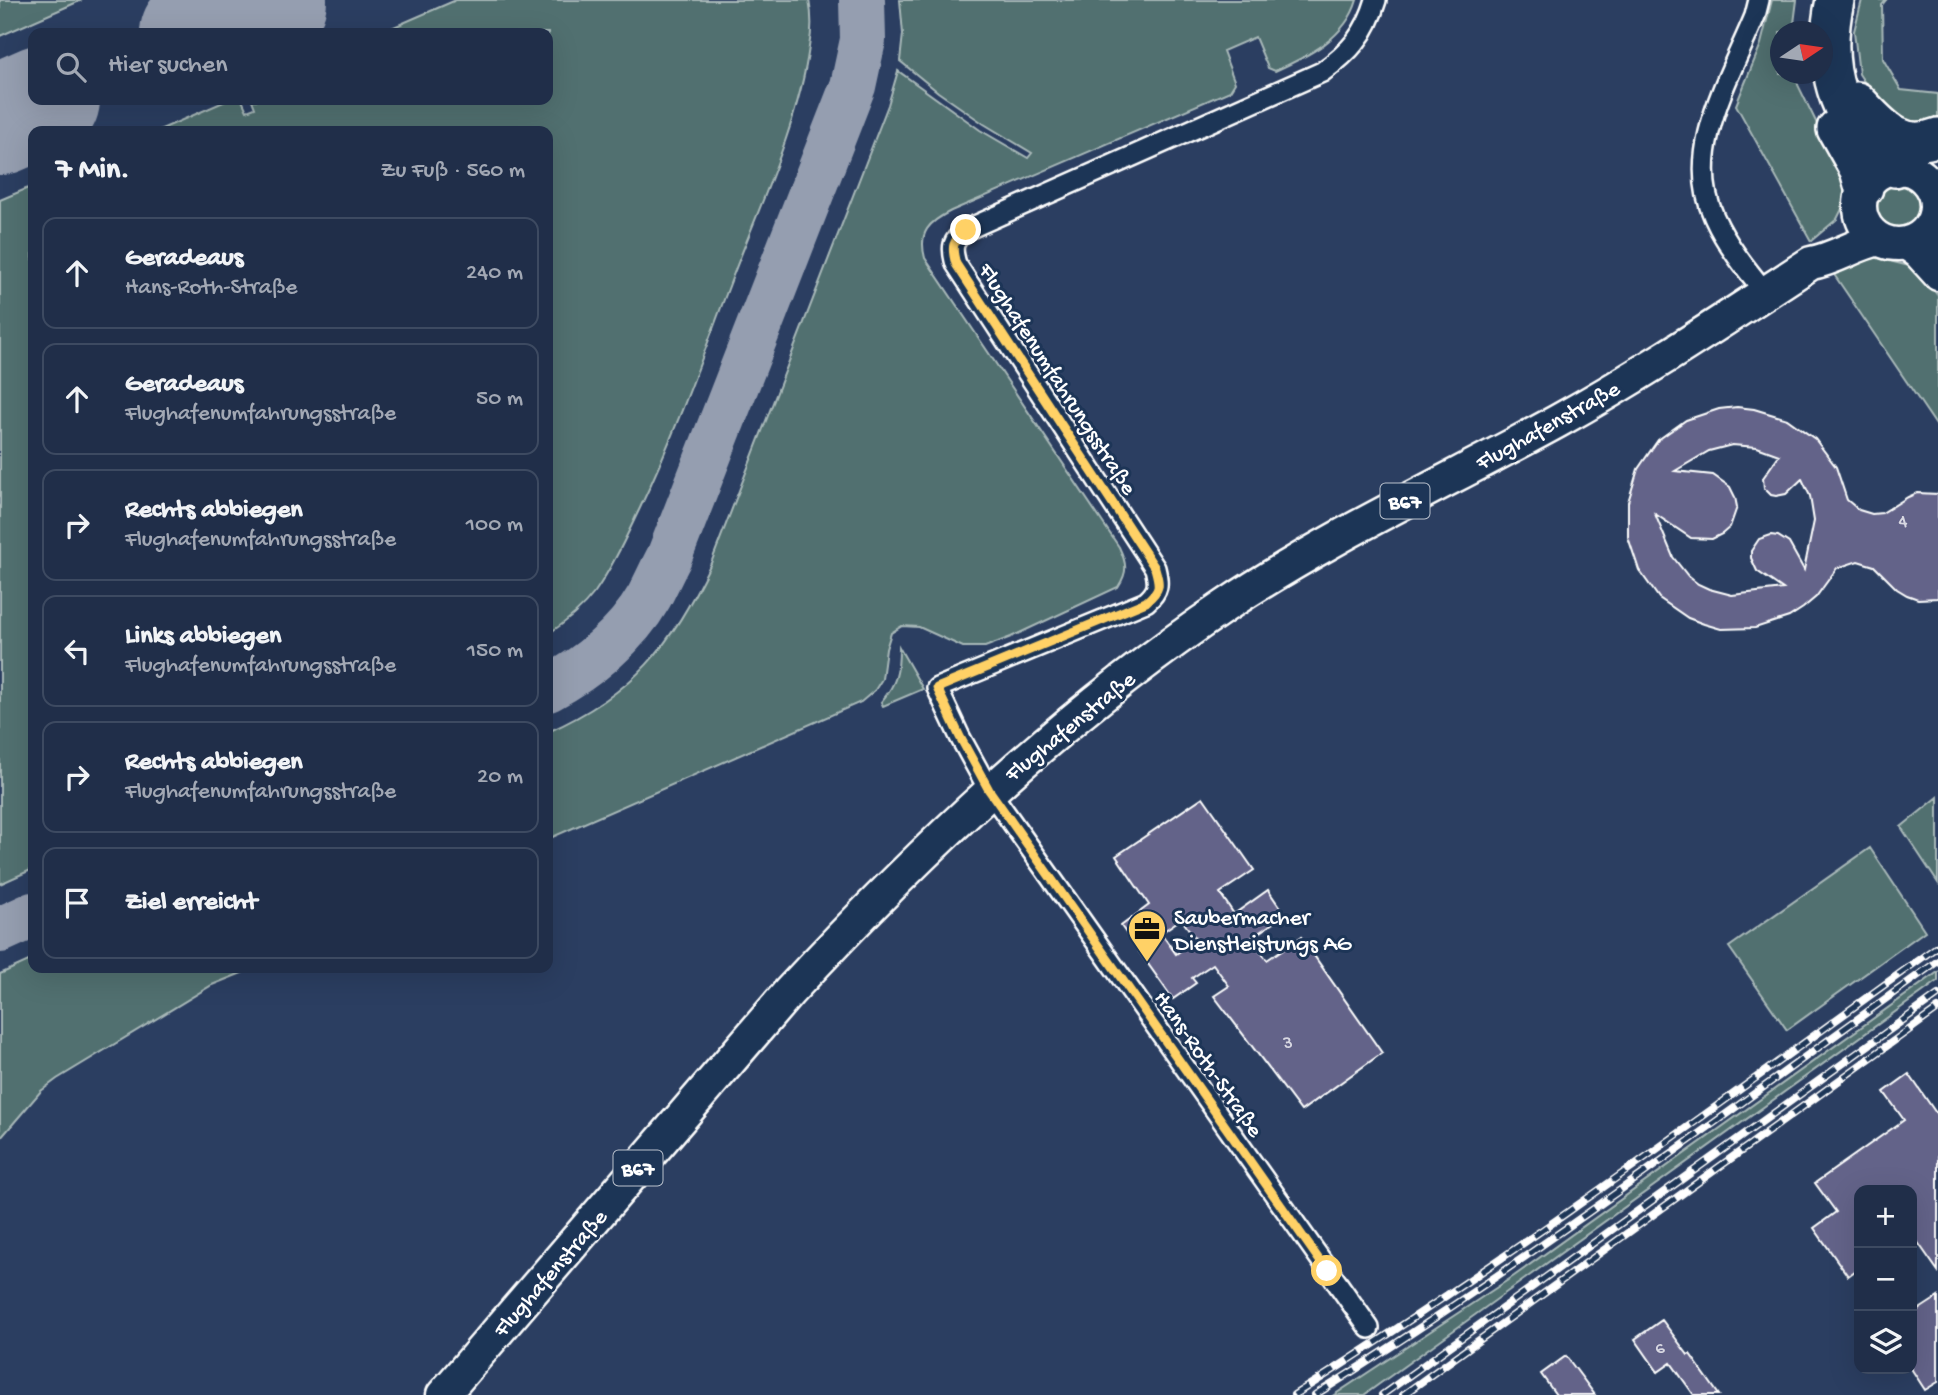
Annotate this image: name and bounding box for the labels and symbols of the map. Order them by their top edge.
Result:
north arrow [1770,21,1833,84]
route end [950,214,981,245]
street label: Flughafenumfahrungsstraße [970,258,1142,502]
street label: Flughafenstraße [1471,376,1626,478]
road number: B67 [1380,484,1430,518]
house number: 4 [1899,511,1908,534]
street label: Flughafenstraße [1000,666,1143,789]
place label: Saubermacher Dienstleistungs AG [1172,906,1353,959]
office icon: Saubermacher Dienstleistungs AG [1126,908,1168,963]
street label: Hans-Roth-Straße [1147,987,1268,1144]
house number: 3 [1282,1033,1293,1056]
road number: B67 [614,1150,662,1186]
street label: Flughafenstraße [488,1204,615,1344]
route start [1311,1255,1342,1286]
house number: 6 [1655,1338,1665,1361]

